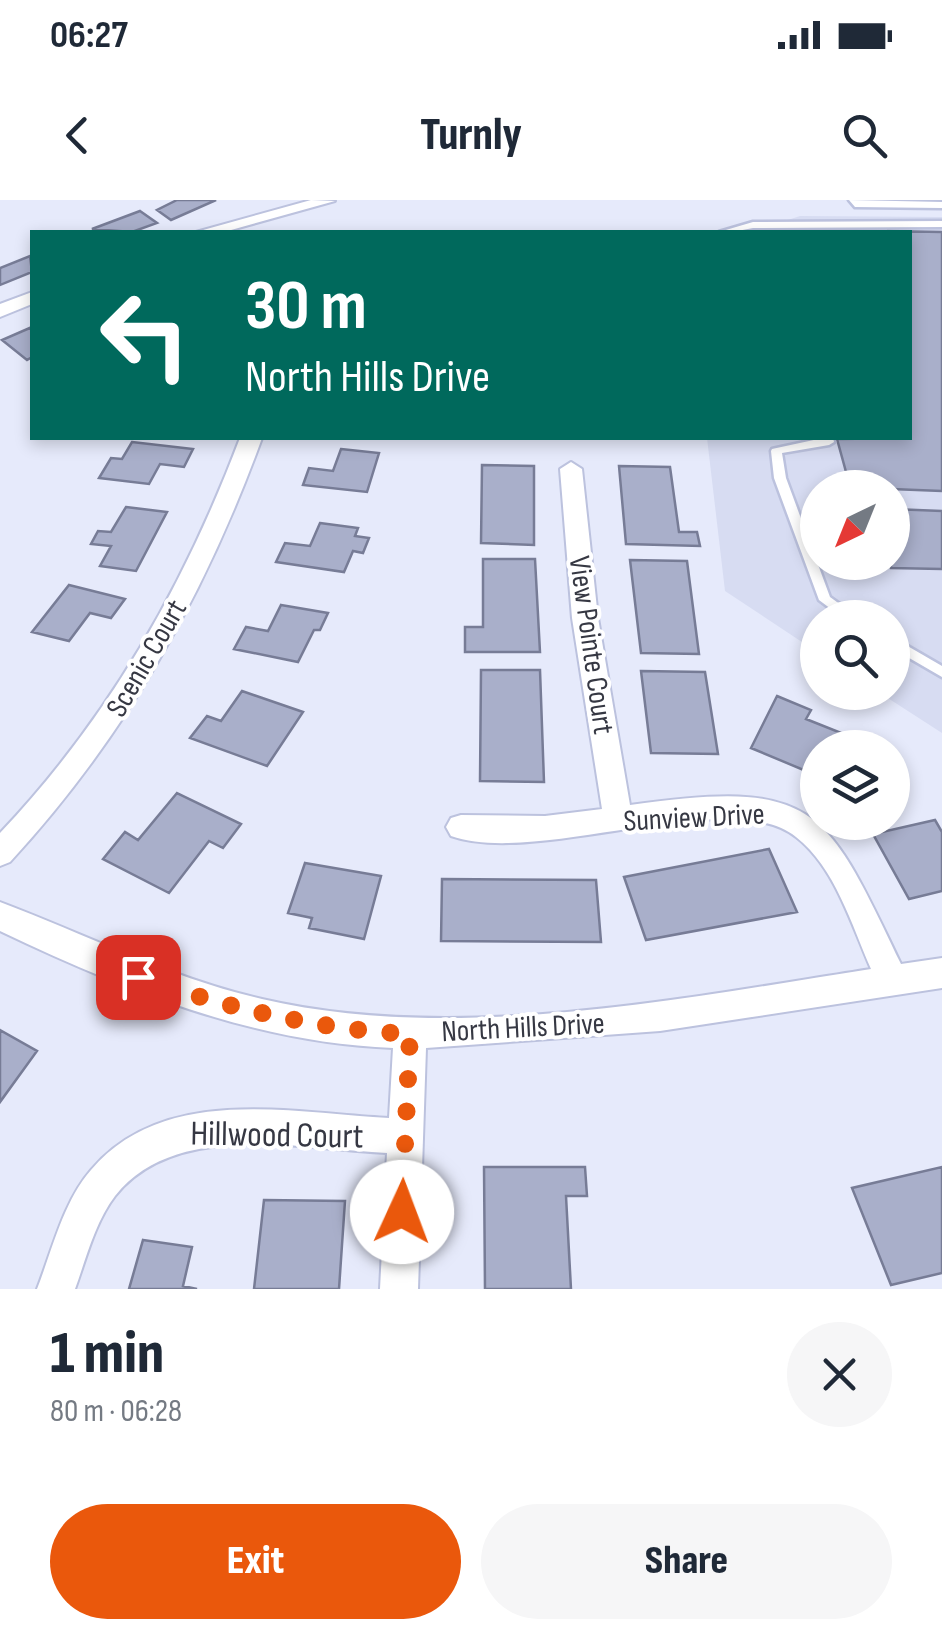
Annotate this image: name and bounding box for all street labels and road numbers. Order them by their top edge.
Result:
street label: View Pointe Court [561,554,621,737]
street label: Scenic Court [99,593,195,724]
street label: Sunview Drive [623,796,766,840]
street label: North Hills Drive [441,1006,606,1050]
street label: Hillwood Court [190,1112,364,1159]

